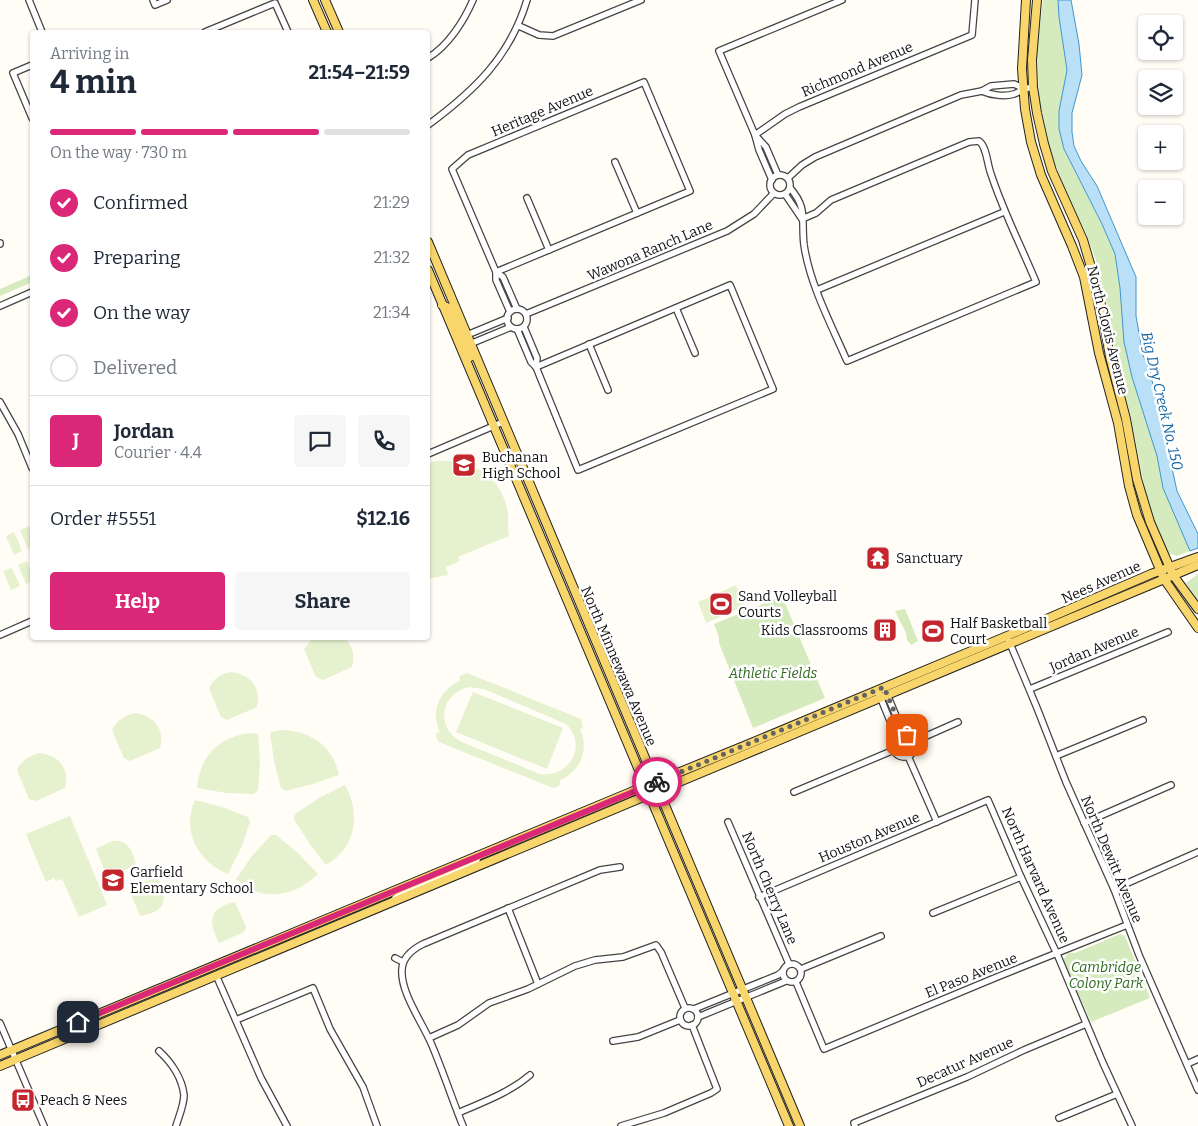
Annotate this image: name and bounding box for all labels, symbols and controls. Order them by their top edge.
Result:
map controls [1138,15,1183,225]
button: locate [1138,15,1183,60]
street label: Richmond Avenue [799,38,915,101]
text: Arriving in [50,44,129,63]
text: 21:54–21:59 [308,61,410,84]
text: 4 min [50,63,137,101]
button: layers [1138,70,1183,115]
street label: Heritage Avenue [489,82,596,141]
button: + [1138,125,1183,170]
text: On the way · 730 m [50,143,187,162]
button: − [1138,180,1183,225]
icon: check [50,189,78,217]
text: Confirmed [93,191,188,214]
text: 21:29 [373,193,410,212]
street label: Wawona Ranch Lane [585,216,715,285]
icon: check [50,244,78,272]
text: Preparing [93,246,181,269]
text: 21:32 [374,248,410,267]
street label: North Clovis Avenue [1083,264,1132,396]
icon: check [50,299,78,327]
text: On the way [93,301,190,324]
text: 21:34 [373,303,410,322]
water label: Big Dry Creek No. 150 [1137,330,1187,472]
text: Delivered [93,356,177,379]
button: chat [294,415,346,467]
button: phone [358,415,410,467]
text: Jordan [114,420,174,443]
text: J [73,429,79,452]
text: Courier · 4.4 [114,443,202,462]
place label: Buchanan High School [482,449,560,482]
school or university icon: Buchanan High School [451,452,477,478]
text: Order #5551 [50,507,156,530]
text: $12.16 [356,507,410,530]
temple icon: Sanctuary [865,545,891,571]
place label: Sanctuary [896,550,963,567]
street label: Nees Avenue [1059,557,1143,607]
button: Help [50,572,225,630]
button: Share [235,572,410,630]
street label: North Minnewawa Avenue [577,584,660,749]
place label: Sand Volleyball Courts [738,588,837,621]
sports icon: Sand Volleyball Courts [708,591,734,617]
place label: Half Basketball Court [950,615,1047,648]
building icon: Kids Classrooms [872,617,898,643]
sports icon: Half Basketball Court [920,618,946,644]
place label: Kids Classrooms [761,622,868,639]
street label: Jordan Avenue [1046,623,1141,676]
park label: Athletic Fields [728,665,818,682]
pin [886,714,928,756]
icon: bag [893,721,921,749]
courier [632,757,682,807]
icon: bike [643,768,671,796]
street label: North Dewitt Avenue [1077,793,1146,925]
street label: North Harvard Avenue [998,804,1073,946]
street label: Houston Avenue [816,809,922,866]
street label: North Cherry Lane [738,829,801,947]
place label: Garfield Elementary School [130,864,253,897]
school or university icon: Garfield Elementary School [100,867,126,893]
street label: El Paso Avenue [923,949,1020,1002]
park label: Cambridge Colony Park [1069,959,1144,992]
pin [57,1001,99,1043]
icon: home [64,1008,92,1036]
street label: Decatur Avenue [914,1034,1016,1091]
bus stop icon: Peach & Nees [10,1087,36,1113]
place label: Peach & Nees [40,1092,127,1109]

